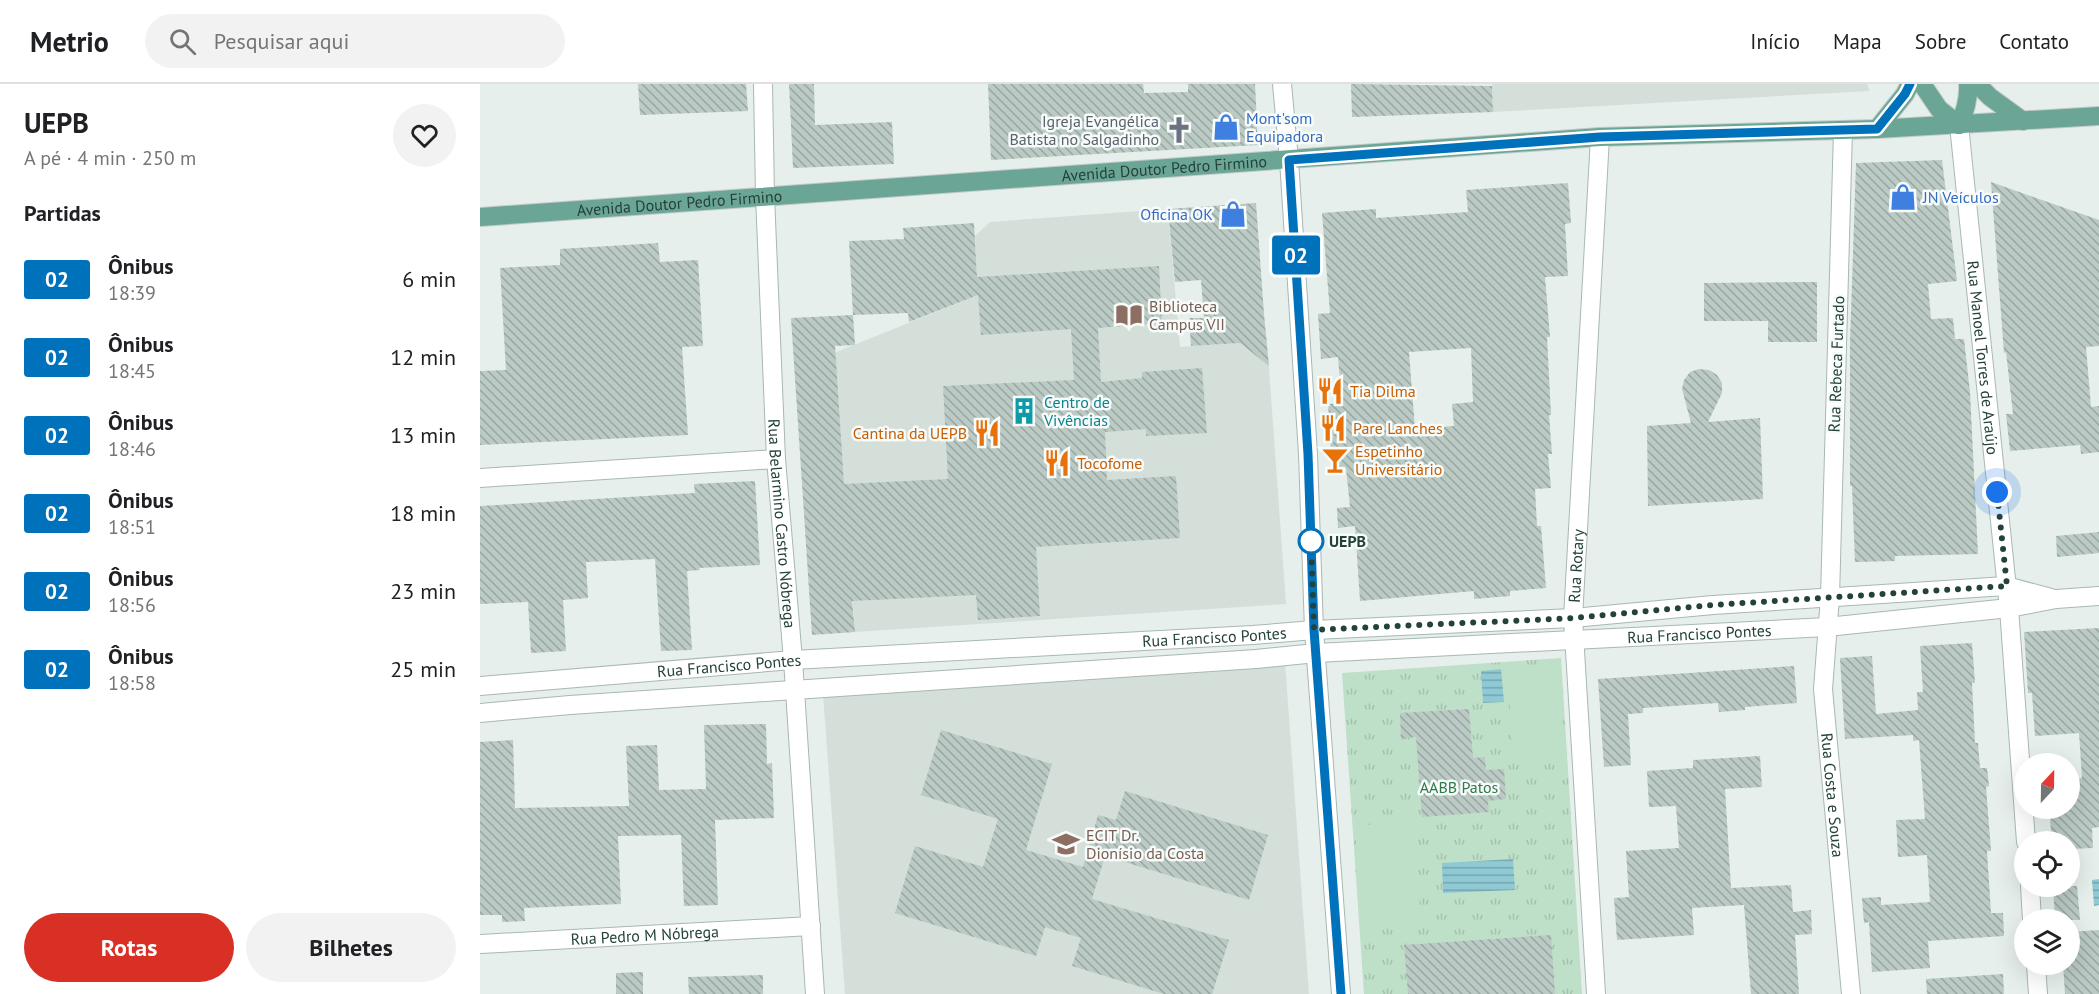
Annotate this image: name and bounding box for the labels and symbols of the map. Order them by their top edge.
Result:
place label: Mont'som Equipadora [1246,108,1323,146]
place label: Igreja Evangélica Batista no Salgadinho [1009,111,1159,149]
shop icon: Mont'som Equipadora [1211,112,1241,142]
church icon: Igreja Evangélica Batista no Salgadinho [1164,115,1194,145]
street label: Avenida Doutor Pedro Firmino [1061,151,1268,185]
shop icon: JN Veículos [1888,182,1918,212]
street label: Avenida Doutor Pedro Firmino [576,185,783,220]
place label: JN Veículos [1922,187,1999,207]
shop icon: Oficina OK [1218,199,1248,229]
place label: Oficina OK [1140,204,1213,224]
line badge: 02 [1269,236,1323,274]
street label: Rua Manoel Torres de Araújo [1963,260,2003,456]
street label: Rua Rebeca Furtado [1824,295,1848,433]
place label: Biblioteca Campus VII [1149,296,1225,334]
library icon: Biblioteca Campus VII [1114,300,1144,330]
restaurant icon: Tia Dilma [1315,376,1345,406]
place label: Tia Dilma [1350,381,1416,401]
place label: Centro de Vivências [1043,392,1110,430]
building icon: Centro de Vivências [1009,396,1039,426]
restaurant icon: Pare Lanches [1318,413,1348,443]
street label: Rua Belarmino Castro Nóbrega [764,418,800,629]
restaurant icon: Cantina da UEPB [972,418,1002,448]
place label: Pare Lanches [1353,418,1443,438]
place label: Cantina da UEPB [853,423,967,443]
place label: Espetinho Universitário [1355,441,1442,479]
bar icon: Espetinho Universitário [1320,445,1350,475]
restaurant icon: Tocofome [1042,448,1072,478]
place label: Tocofome [1077,453,1142,473]
your location [1982,477,2012,507]
marker: UEPB [1298,528,1324,554]
street label: Rua Rotary [1564,528,1588,603]
place label: UEPB [1329,531,1366,551]
street label: Rua Francisco Pontes [1627,620,1772,647]
street label: Rua Francisco Pontes [1142,622,1287,651]
street label: Rua Francisco Pontes [656,650,802,681]
street label: Rua Costa e Souza [1817,732,1848,858]
north arrow [2014,753,2080,819]
park label: AABB Patos [1420,777,1499,797]
place label: ECIT Dr. Dionísio da Costa [1086,825,1204,863]
school or university icon: ECIT Dr. Dionísio da Costa [1051,829,1081,859]
street label: Rua Pedro M Nóbrega [570,921,719,949]

